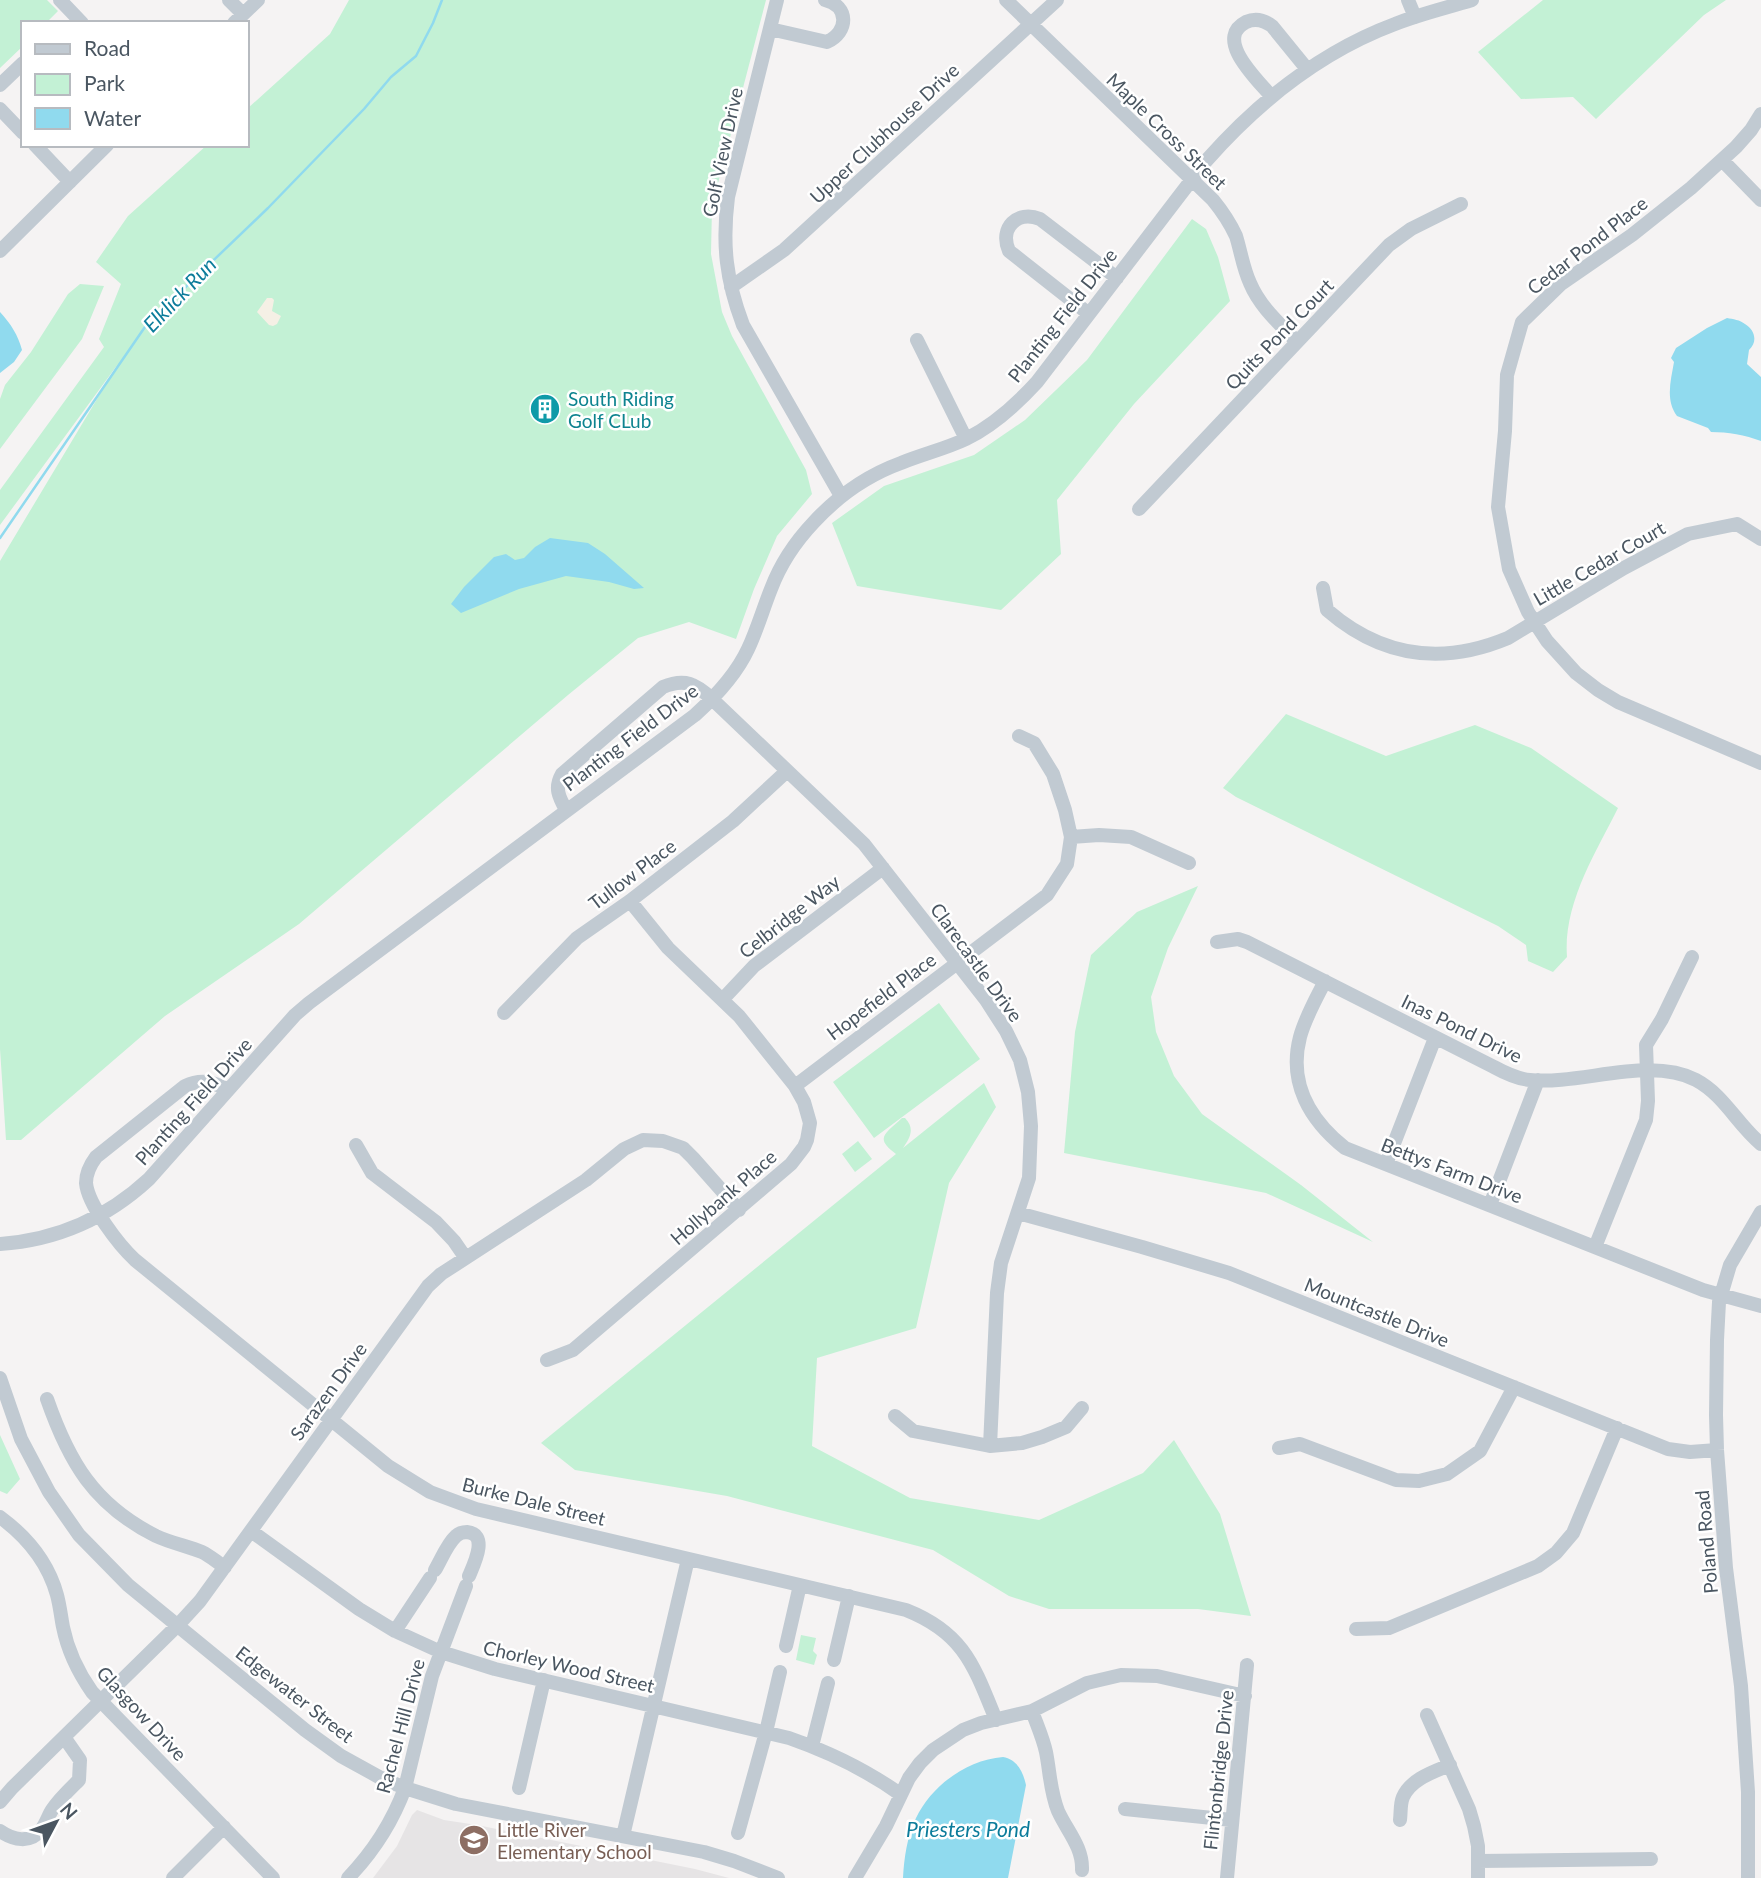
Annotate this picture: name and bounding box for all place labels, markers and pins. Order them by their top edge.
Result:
place label: South Riding Golf CLub [568,387,674,432]
building icon: South Riding Golf CLub [528,392,562,426]
place label: Little River Elementary School [497,1818,652,1863]
school or university icon: Little River Elementary School [457,1823,491,1857]

